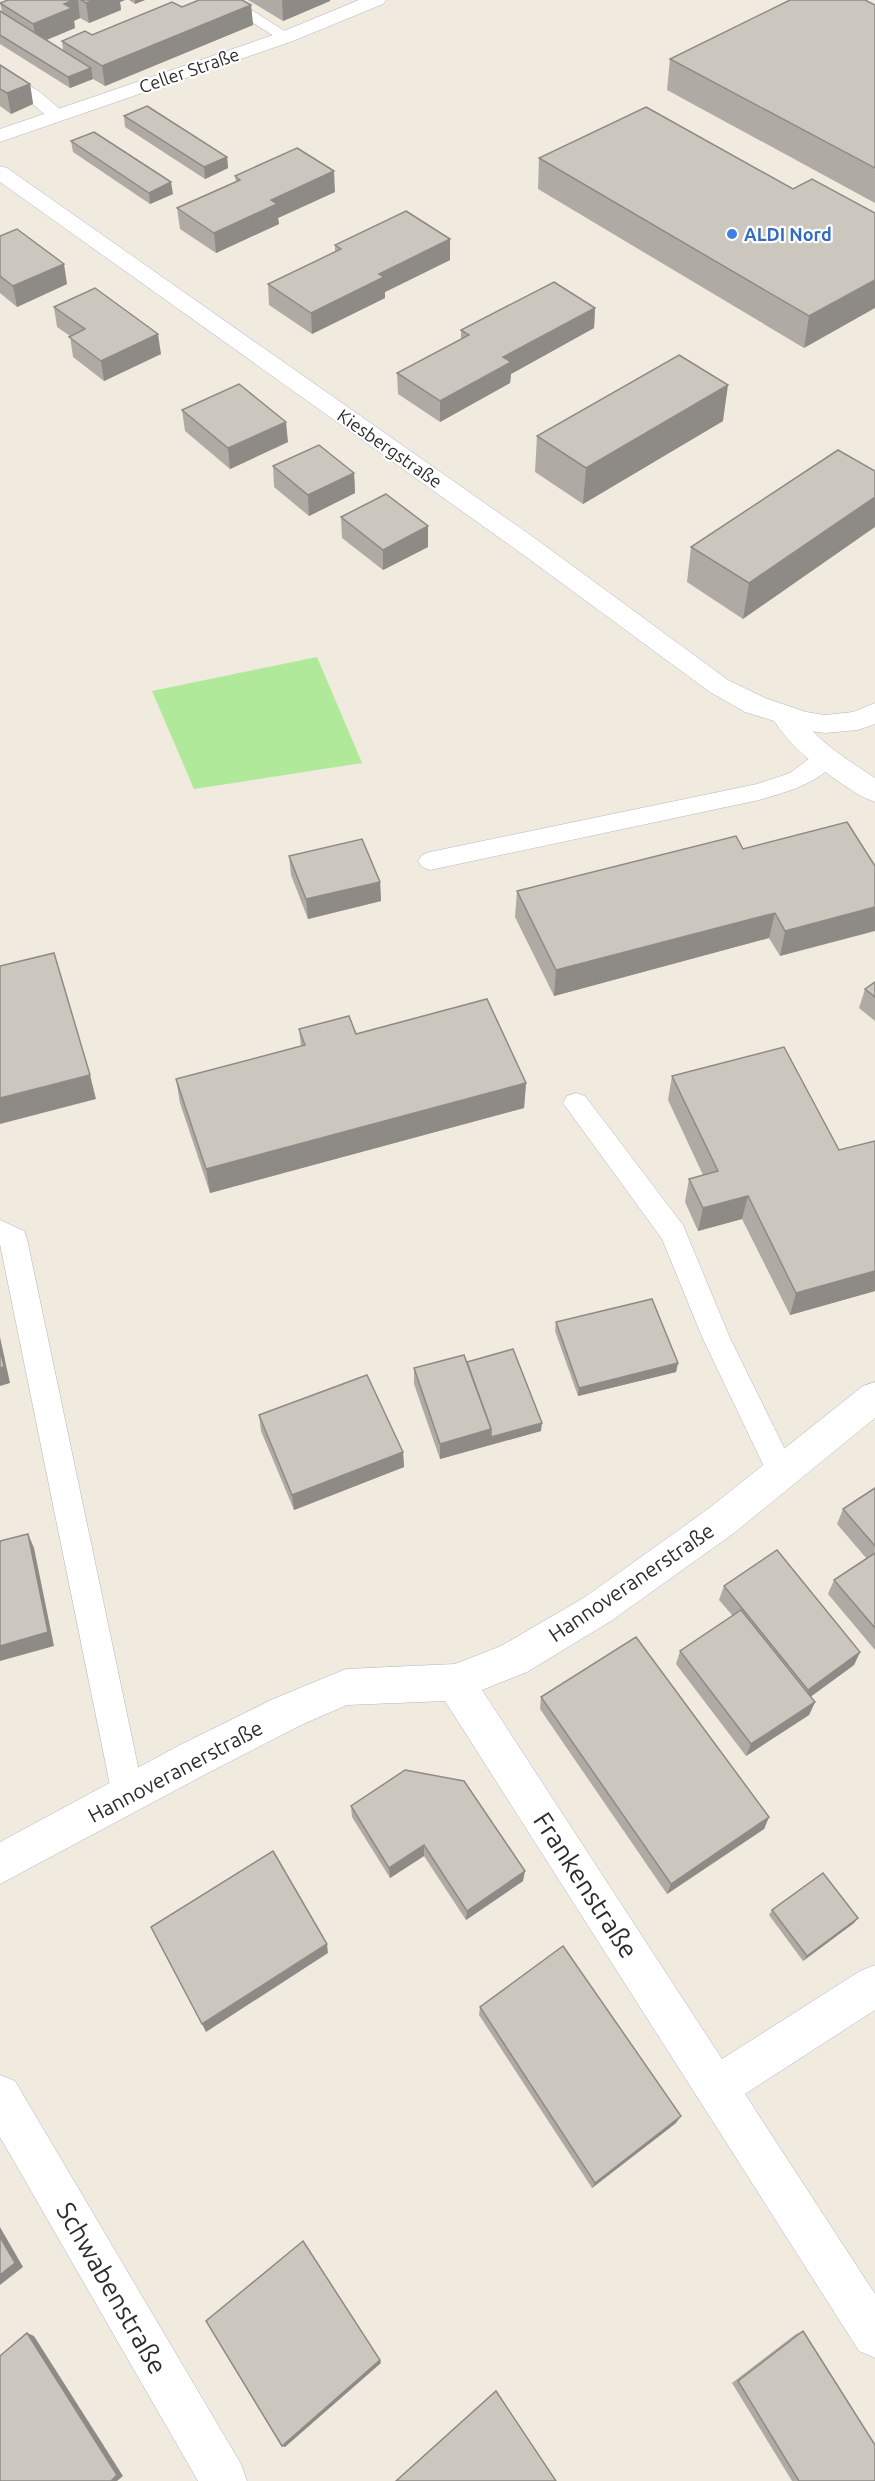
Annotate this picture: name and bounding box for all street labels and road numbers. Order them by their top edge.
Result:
street label: Celler Straße [136,44,242,96]
street label: Kiesbergstraße [334,405,446,491]
street label: Hannoveranerstraße [544,1518,718,1646]
street label: Hannoveranerstraße [84,1715,266,1827]
street label: Frankenstraße [528,1807,644,1963]
street label: Schwabenstraße [51,2197,173,2379]

